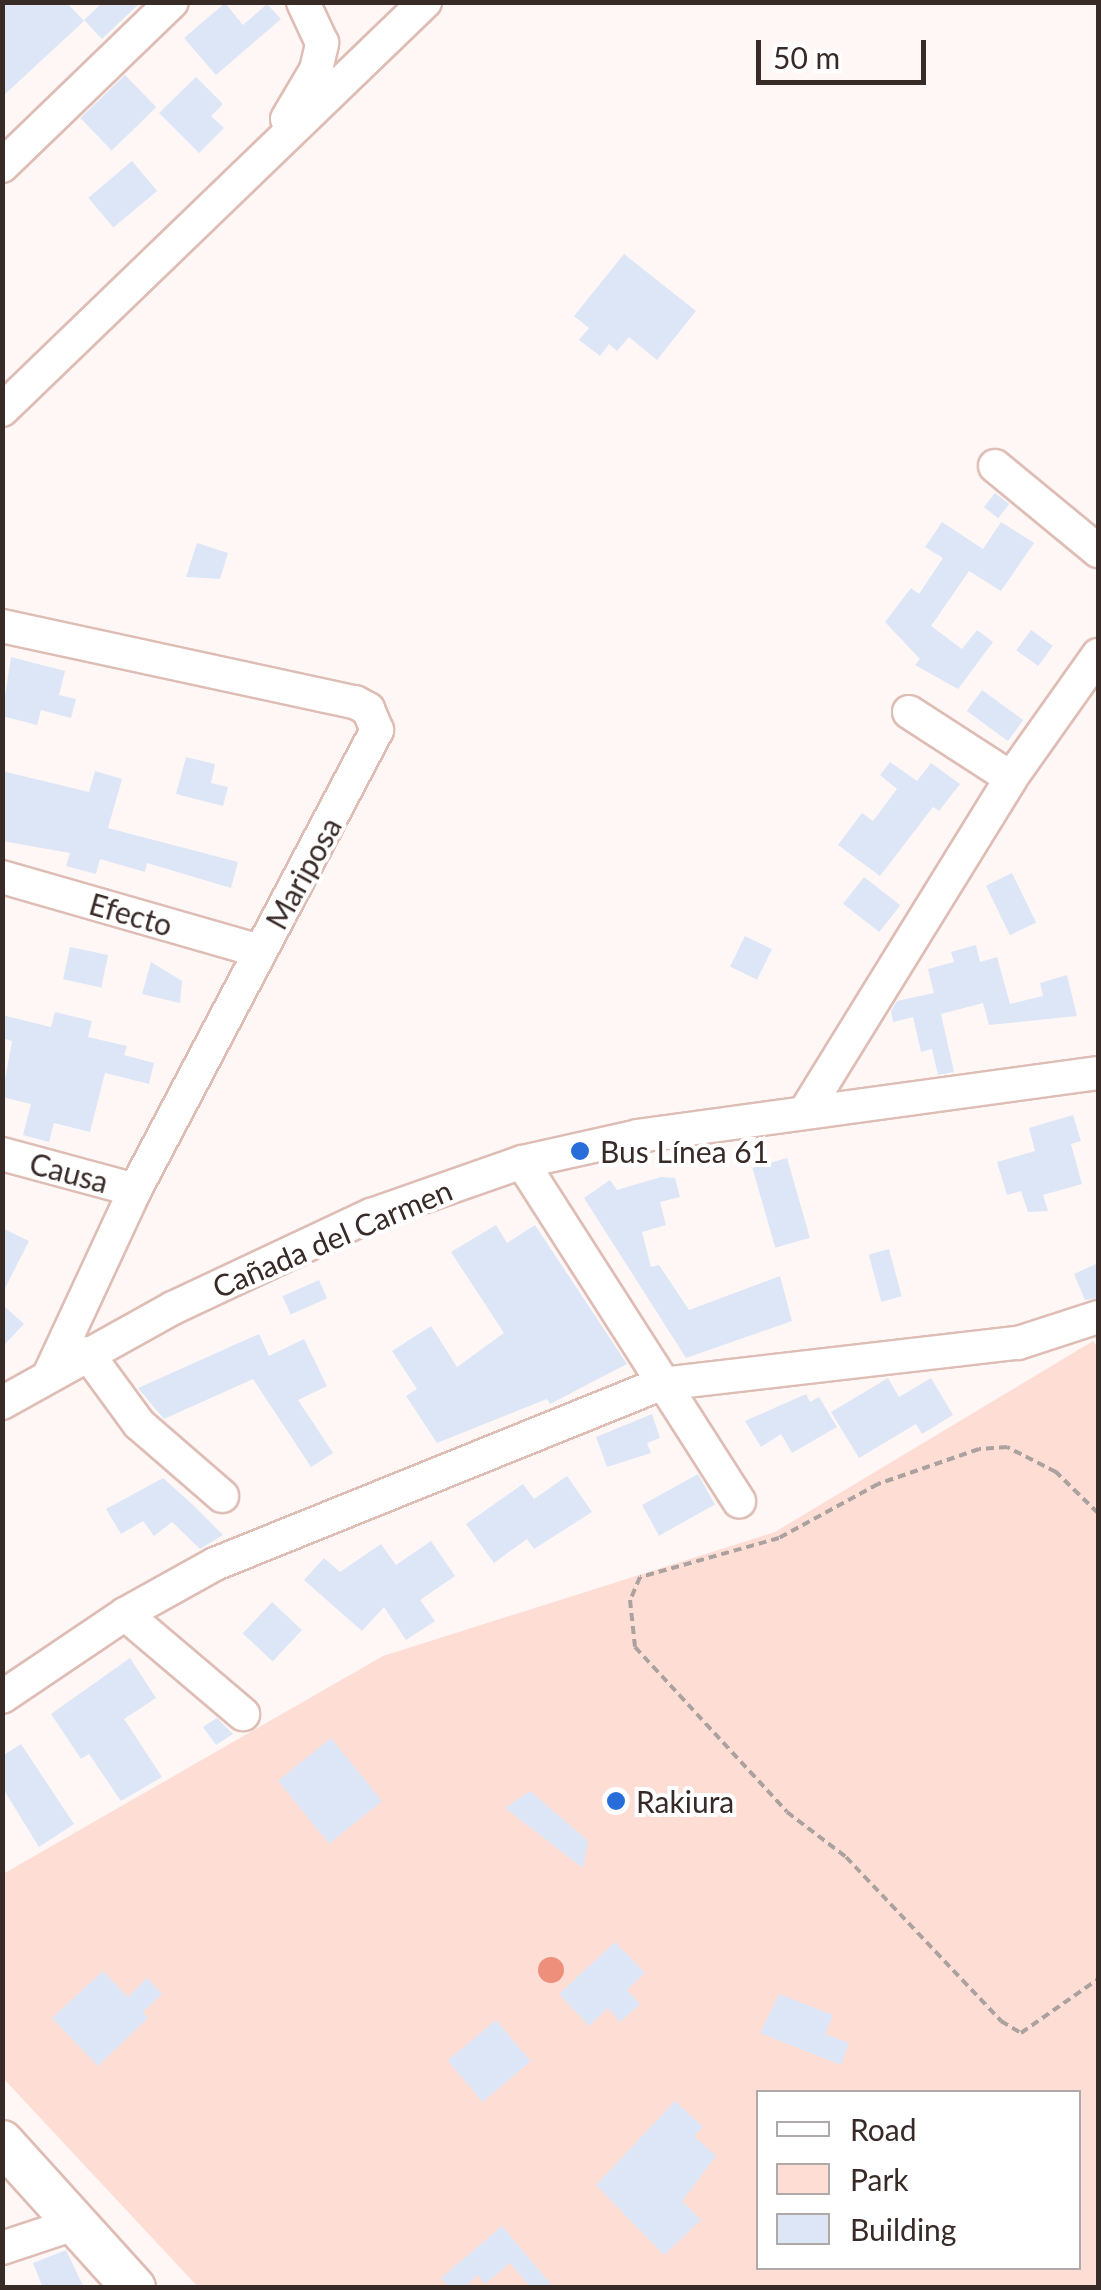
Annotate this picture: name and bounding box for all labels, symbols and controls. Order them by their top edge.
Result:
scale bar [761,20,931,82]
text: 50 m [773,39,840,75]
street label: Mariposa [258,811,348,935]
street label: Efecto [85,885,177,943]
place label: Bus Línea 61 [600,1133,769,1169]
marker: Bus Línea 61 [569,1140,591,1162]
street label: Causa [26,1144,112,1200]
street label: Cañada del Carmen [207,1171,457,1305]
place label: Rakiura [636,1783,734,1819]
marker: Rakiura [605,1790,627,1812]
legend [756,2090,1081,2270]
text: Road [850,2111,917,2147]
text: Park [850,2161,909,2197]
text: Building [850,2211,956,2247]

